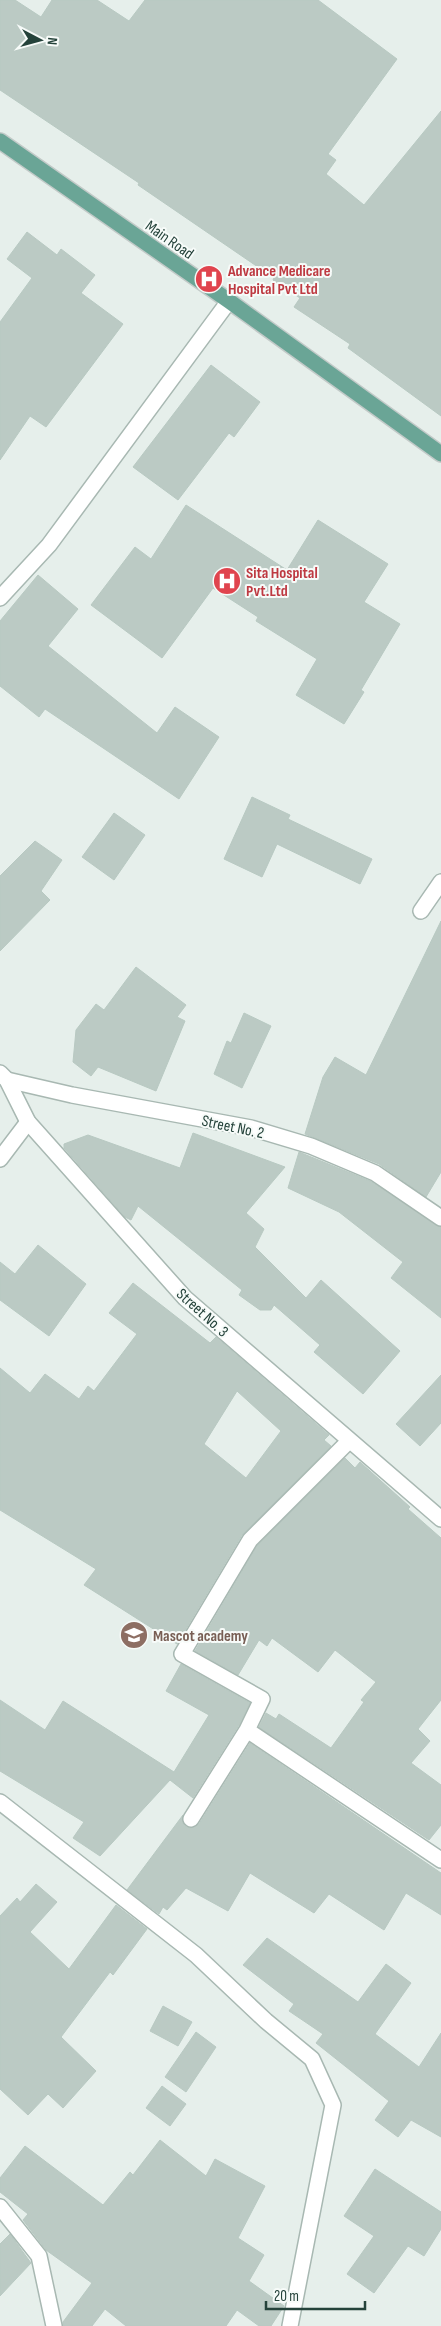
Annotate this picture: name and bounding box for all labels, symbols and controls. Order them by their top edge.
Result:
north arrow [15,15,65,65]
text: N [44,37,61,46]
street label: Main Road [141,217,197,264]
place label: Advance Medicare Hospital Pvt Ltd [227,262,331,299]
hospital icon: Advance Medicare Hospital Pvt Ltd [194,264,224,294]
place label: Sita Hospital Pvt.Ltd [246,564,318,601]
hospital icon: Sita Hospital Pvt.Ltd [212,566,242,596]
street label: Street No. 2 [200,1112,266,1143]
street label: Street No. 3 [172,1285,232,1341]
school or university icon: Mascot academy [119,1620,149,1650]
place label: Mascot academy [153,1627,248,1646]
scale bar [266,2278,365,2310]
text: 20 m [274,2287,299,2306]

